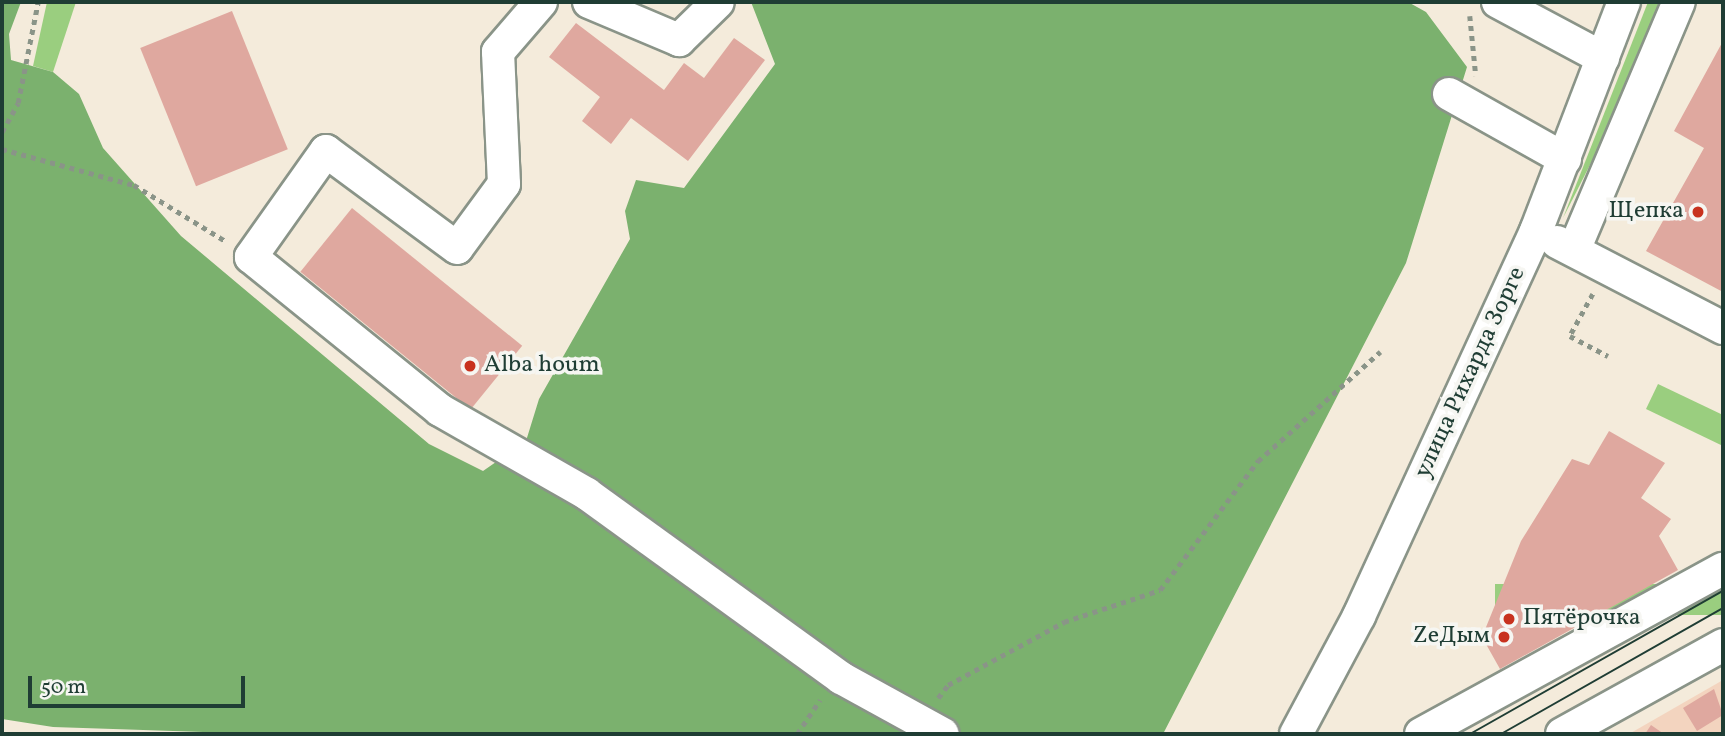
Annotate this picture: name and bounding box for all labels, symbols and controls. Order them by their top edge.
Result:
place label: Щепка [1609,198,1684,226]
marker: Щепка [1690,204,1706,220]
street label: улица Рихарда Зорге [1409,263,1533,483]
place label: Alba houm [484,352,600,380]
marker: Alba houm [462,358,478,374]
place label: Пятёрочка [1523,605,1641,633]
marker: Пятёрочка [1501,611,1517,627]
place label: ZeДым [1413,623,1490,651]
marker: ZeДым [1496,629,1512,645]
scale bar [32,662,248,706]
text: 50 m [41,673,86,702]

